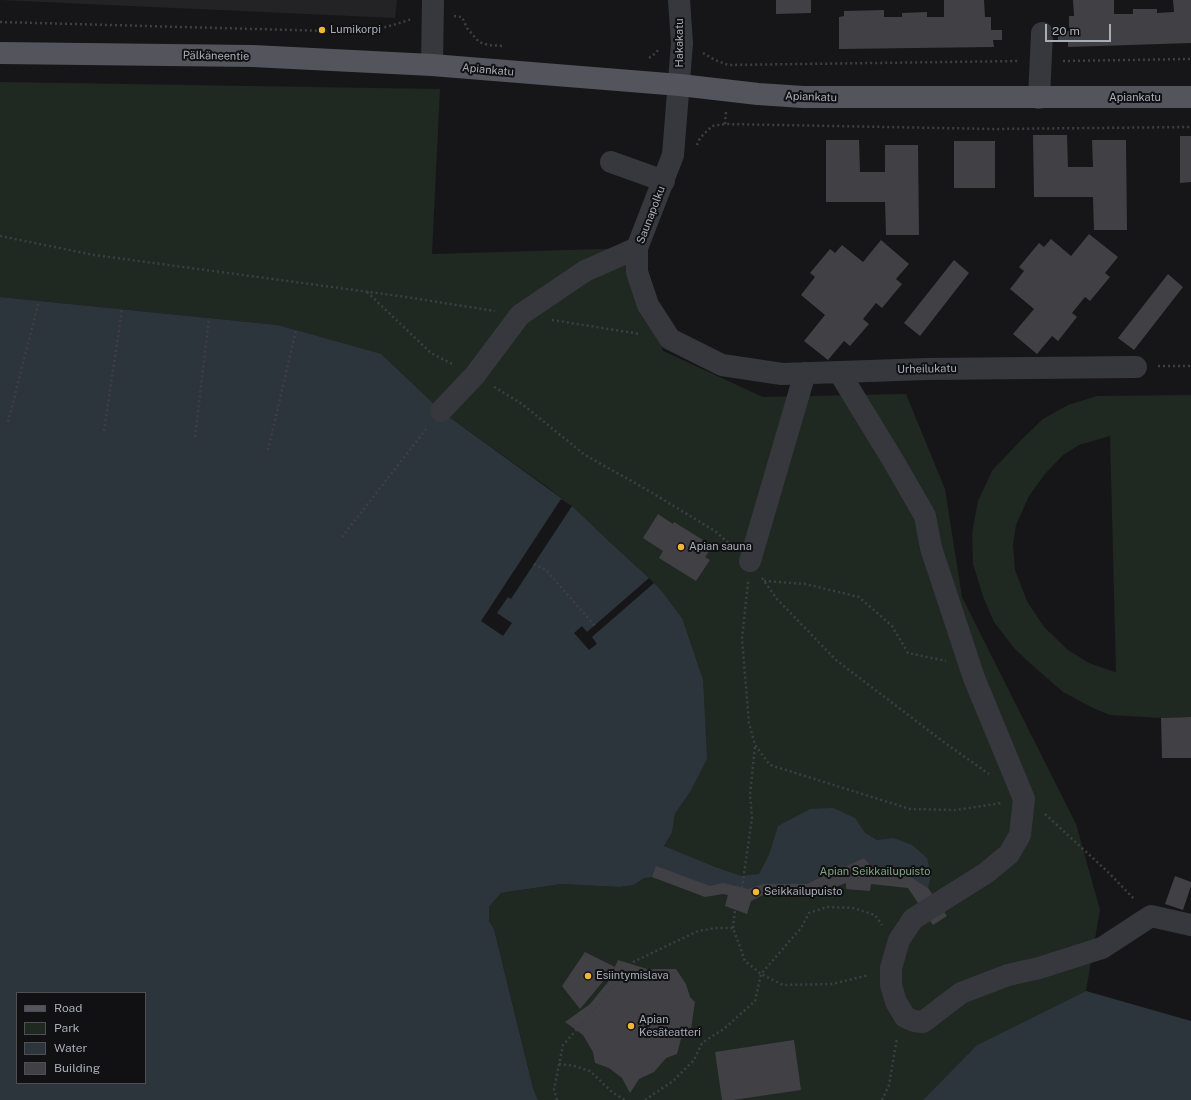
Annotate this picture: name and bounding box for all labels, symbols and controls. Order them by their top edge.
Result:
scale bar [1047,16,1113,42]
street label: Hakakatu [673,18,687,68]
place label: Lumikorpi [330,23,381,37]
text: 20 m [1052,24,1080,38]
marker: Lumikorpi [317,25,327,35]
street label: Pälkäneentie [183,49,249,63]
street label: Apiankatu [462,61,514,79]
street label: Apiankatu [785,89,837,105]
street label: Apiankatu [1109,91,1161,105]
street label: Saunapolku [634,184,668,246]
street label: Urheilukatu [897,362,957,376]
place label: Apian sauna [689,540,752,554]
marker: Apian sauna [676,542,686,552]
park label: Apian Seikkailupuisto [820,865,930,879]
place label: Seikkailupuisto [764,885,843,899]
marker: Seikkailupuisto [751,887,761,897]
place label: Esiintymislava [596,969,669,983]
marker: Esiintymislava [583,971,593,981]
legend [16,992,146,1084]
text: Road [54,1001,82,1015]
place label: Apian Kesäteatteri [639,1013,701,1039]
text: Park [54,1021,80,1035]
marker: Apian Kesäteatteri [626,1021,636,1031]
text: Water [54,1041,87,1055]
text: Building [54,1061,100,1075]

